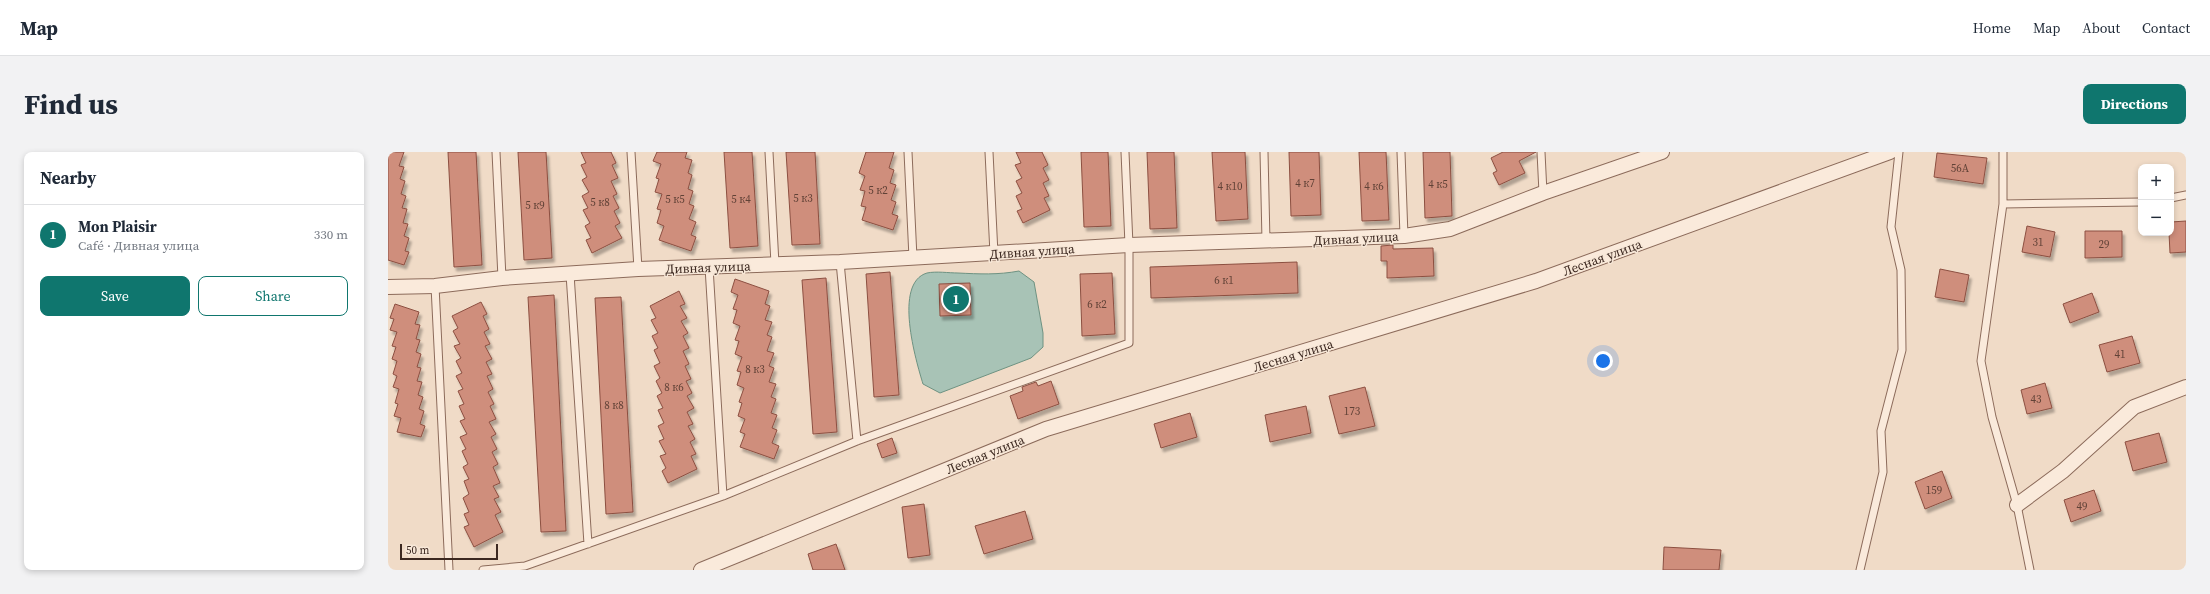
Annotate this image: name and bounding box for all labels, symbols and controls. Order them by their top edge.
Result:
text: Map [20,15,58,41]
text: Home [1973,18,2011,38]
text: Map [2033,18,2060,38]
text: About [2082,18,2120,38]
text: Contact [2142,18,2190,38]
button: Directions [2083,84,2186,124]
text: Find us [24,85,118,123]
house number: 56А [1951,161,1970,176]
map controls [2138,164,2174,236]
button: + [2138,164,2174,200]
text: Nearby [40,166,96,190]
house number: 4 к7 [1295,176,1315,191]
house number: 4 к5 [1428,177,1448,192]
house number: 4 к10 [1217,179,1243,194]
house number: 4 к6 [1364,179,1384,194]
house number: 5 к2 [868,183,888,198]
house number: 5 к3 [793,191,813,206]
house number: 5 к5 [665,192,685,207]
house number: 5 к4 [731,192,751,207]
house number: 5 к8 [590,195,610,210]
house number: 5 к9 [525,198,545,213]
button: − [2138,200,2174,236]
text: Mon Plaisir [78,216,157,237]
text: 1 [49,226,57,243]
text: 330 m [314,226,348,243]
street label: Дивная улица [1313,228,1400,249]
street label: Лесная улица [1560,235,1644,280]
house number: 31 [2033,235,2044,250]
text: Café · Дивная улица [78,237,199,254]
house number: 29 [2099,237,2110,252]
street label: Дивная улица [989,240,1076,263]
street label: Дивная улица [665,258,751,277]
house number: 6 к1 [1214,273,1234,288]
button: Save [40,276,190,316]
button: Share [198,276,348,316]
pin: 1 [943,284,969,314]
house number: 6 к2 [1087,297,1107,312]
street label: Лесная улица [1251,335,1336,376]
house number: 41 [2115,347,2126,362]
your location [1593,351,1613,371]
house number: 8 к3 [745,362,765,377]
house number: 8 к6 [664,380,684,395]
house number: 43 [2031,392,2042,407]
house number: 8 к8 [604,398,624,413]
house number: 173 [1344,404,1361,419]
street label: Лесная улица [943,431,1027,478]
house number: 159 [1926,483,1942,498]
house number: 49 [2077,499,2088,514]
scale bar [400,542,498,561]
text: 50 m [406,543,429,558]

